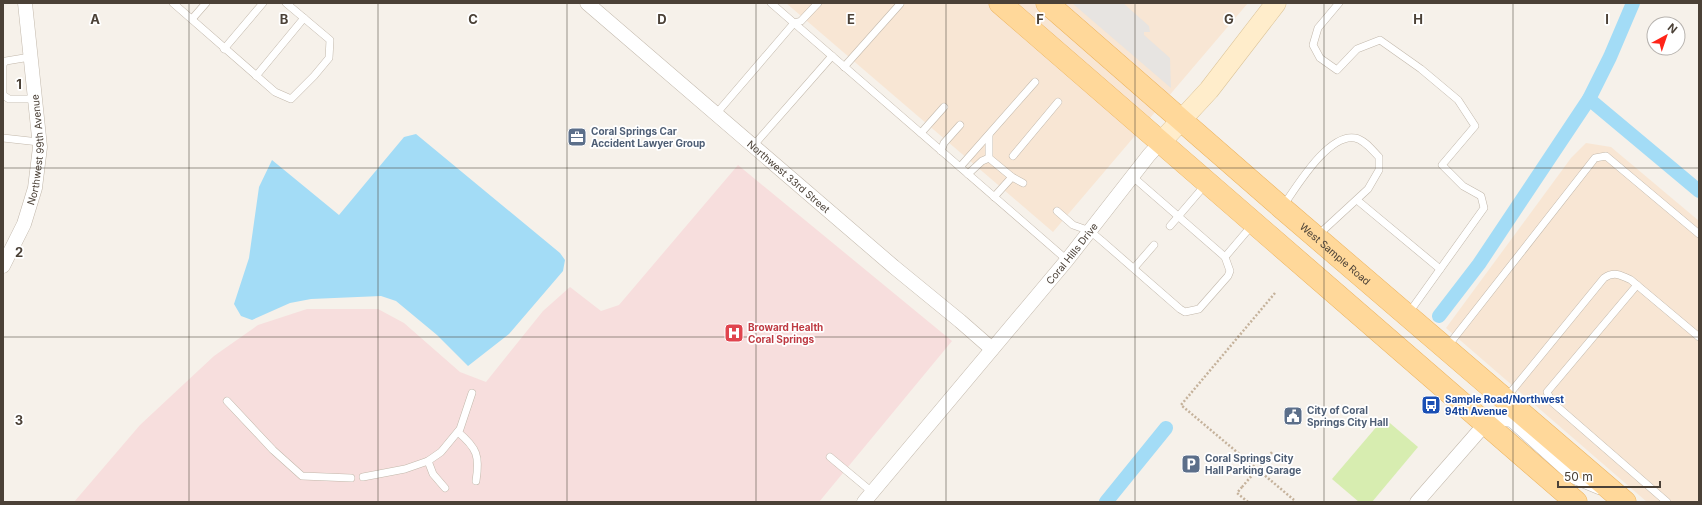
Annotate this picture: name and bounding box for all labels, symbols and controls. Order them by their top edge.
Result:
text: A [90,11,100,27]
text: B [280,11,289,27]
text: C [468,11,478,27]
text: D [657,11,667,27]
text: E [847,11,855,27]
text: F [1036,11,1044,27]
text: G [1224,11,1234,27]
text: H [1413,11,1423,27]
text: I [1605,11,1609,27]
north arrow [1646,16,1686,56]
text: N [1665,20,1680,36]
text: 1 [16,76,22,92]
street label: Northwest 99th Avenue [24,94,46,206]
place label: Coral Springs Car Accident Lawyer Group [591,125,705,150]
office icon: Coral Springs Car Accident Lawyer Group [566,126,588,148]
street label: Northwest 33rd Street [745,138,833,216]
street label: Coral Hills Drive [1043,220,1100,287]
street label: West Sample Road [1298,220,1373,287]
text: 2 [15,244,23,260]
place label: Broward Health Coral Springs [748,321,823,346]
hospital icon: Broward Health Coral Springs [723,322,745,344]
place label: Sample Road/Northwest 94th Avenue [1445,393,1564,417]
bus stop icon: Sample Road/Northwest 94th Avenue [1420,394,1442,416]
place label: City of Coral Springs City Hall [1307,404,1389,429]
public building icon: City of Coral Springs City Hall [1282,405,1304,427]
text: 3 [15,412,23,428]
place label: Coral Springs City Hall Parking Garage [1205,452,1301,477]
parking icon: Coral Springs City Hall Parking Garage [1180,453,1202,475]
scale bar [1558,463,1660,489]
text: 50 m [1564,469,1593,484]

